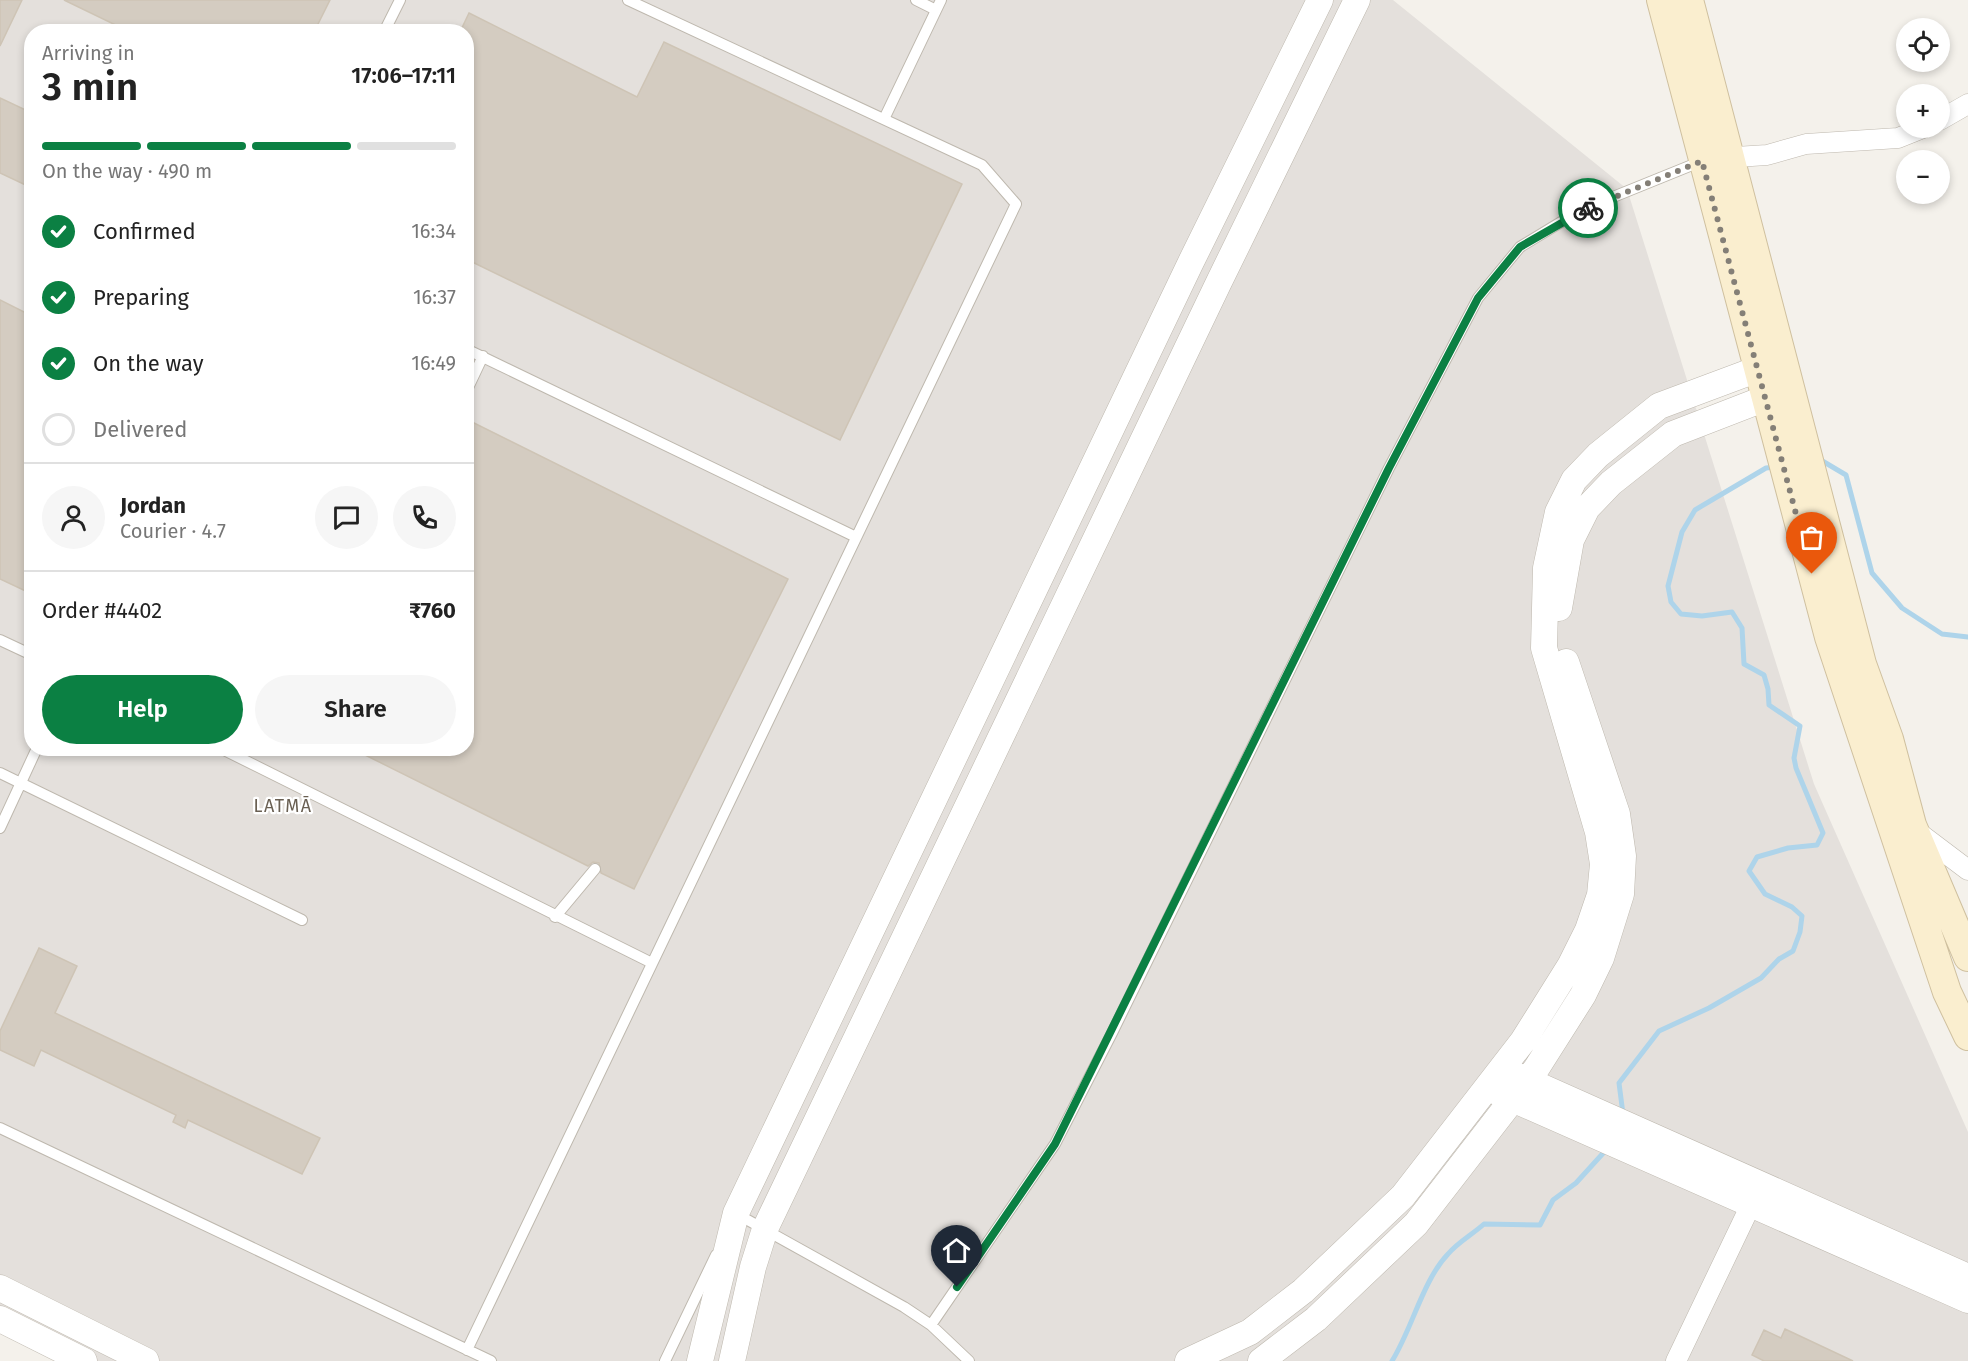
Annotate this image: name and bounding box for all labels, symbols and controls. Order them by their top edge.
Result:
map controls [1896,18,1950,204]
button: locate [1896,18,1950,72]
text: Arriving in [42,41,135,65]
text: 17:06–17:11 [351,62,456,89]
text: 3 min [42,64,138,110]
button: + [1896,84,1950,138]
button: − [1896,150,1950,204]
text: On the way · 490 m [42,159,212,183]
courier [1558,178,1618,238]
icon: bike [1572,192,1605,225]
icon: check [42,215,75,248]
text: Confirmed [93,218,196,245]
text: 16:34 [411,219,456,243]
icon: check [42,281,75,314]
text: Preparing [93,284,189,311]
text: 16:37 [413,285,456,309]
icon: check [42,347,75,380]
text: On the way [93,350,204,377]
text: 16:49 [411,351,456,375]
text: Delivered [93,416,188,443]
button: person [42,486,105,549]
button: chat [315,486,378,549]
button: phone [393,486,456,549]
text: Jordan [120,492,186,519]
pin [1786,512,1837,574]
text: Courier · 4.7 [120,519,226,543]
icon: bag [1795,521,1828,554]
text: Order #4402 [42,597,162,624]
text: ₹760 [409,597,456,624]
button: Help [42,675,243,744]
button: Share [255,675,456,744]
district label: LATMĀ [253,795,313,817]
pin [931,1225,982,1287]
icon: home [940,1234,973,1267]

